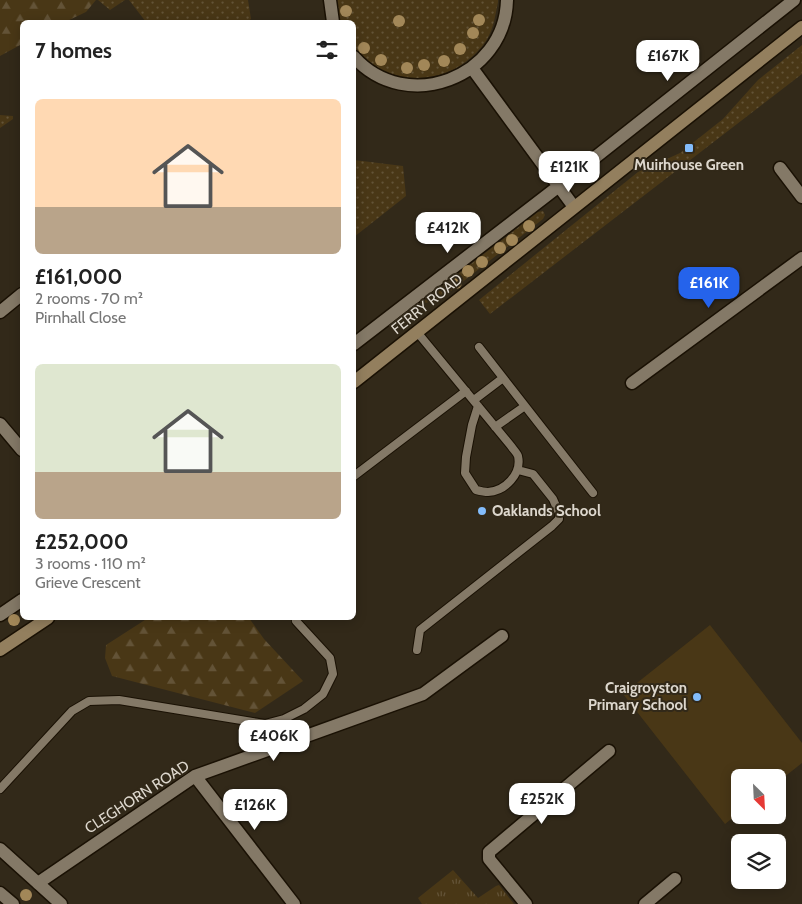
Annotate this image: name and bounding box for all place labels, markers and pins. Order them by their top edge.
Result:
pin: £167K [633,39,703,82]
marker: Muirhouse Green [683,142,695,154]
pin: £121K [534,150,604,193]
place label: Muirhouse Green [634,156,744,174]
pin: £412K [413,212,483,254]
pin: £161K [674,266,744,309]
place label: Oaklands School [492,502,601,520]
marker: Oaklands School [476,505,488,517]
place label: Craigroyston Primary School [588,679,687,714]
marker: Craigroyston Primary School [691,691,703,703]
pin: £406K [239,720,309,762]
pin: £252K [507,782,577,825]
pin: £126K [220,788,290,831]

